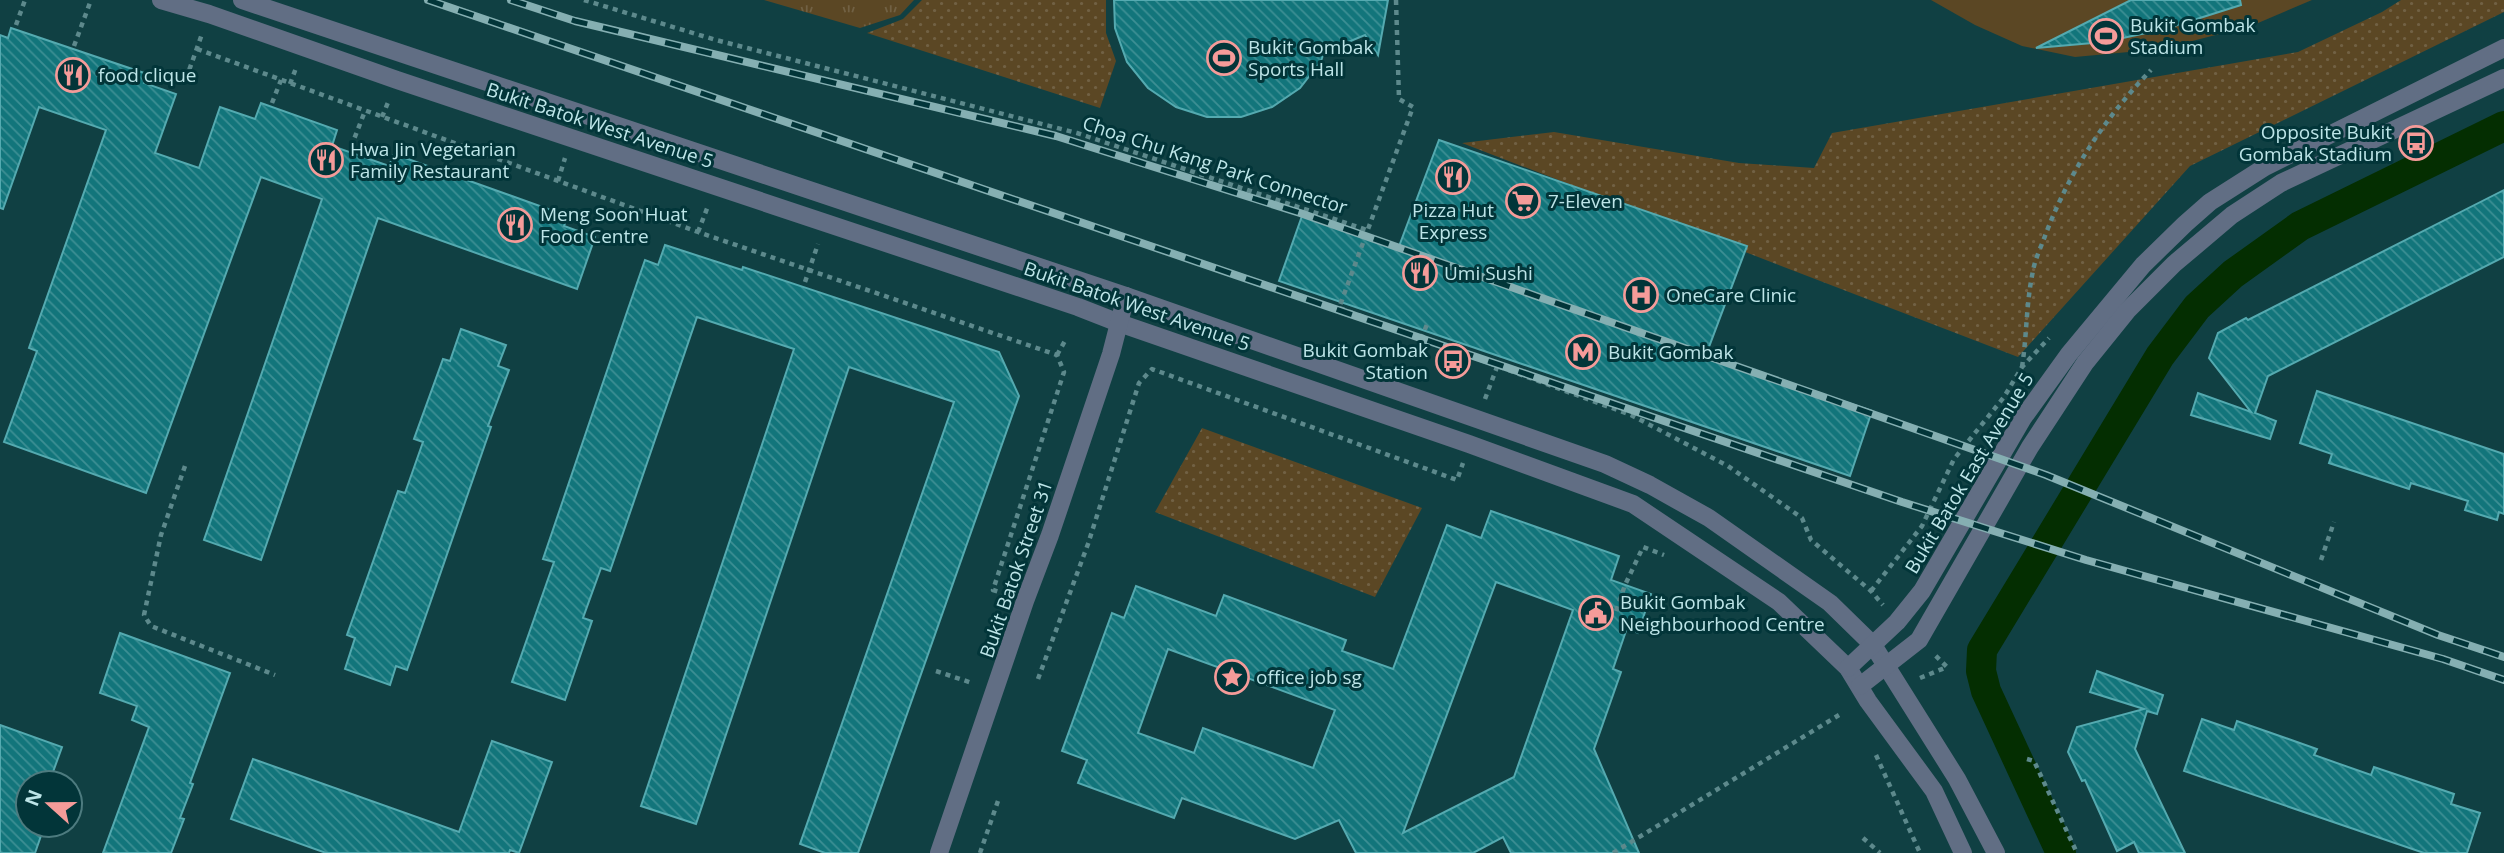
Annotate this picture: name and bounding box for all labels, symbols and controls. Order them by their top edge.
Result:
place label: Bukit Gombak Stadium [2130,12,2255,60]
sports icon: Bukit Gombak Stadium [2087,17,2125,55]
place label: Bukit Gombak Sports Hall [1248,34,1373,82]
sports icon: Bukit Gombak Sports Hall [1205,39,1243,77]
restaurant icon: food clique [54,56,92,94]
place label: food clique [98,62,196,88]
street label: Bukit Batok West Avenue 5 [483,76,717,174]
street label: Choa Chu Kang Park Connector [1079,110,1351,220]
place label: Opposite Bukit Gombak Stadium [2239,119,2392,167]
bus stop icon: Opposite Bukit Gombak Stadium [2397,124,2435,162]
place label: Hwa Jin Vegetarian Family Restaurant [350,136,516,184]
restaurant icon: Hwa Jin Vegetarian Family Restaurant [307,141,345,179]
restaurant icon: Pizza Hut Express [1434,158,1472,196]
supermarket icon: 7-Eleven [1504,182,1542,220]
place label: 7-Eleven [1548,188,1623,214]
place label: Pizza Hut Express [1412,197,1494,245]
place label: Meng Soon Huat Food Centre [540,201,688,249]
restaurant icon: Meng Soon Huat Food Centre [496,206,534,244]
restaurant icon: Umi Sushi [1401,254,1439,292]
street label: Bukit Batok West Avenue 5 [1021,255,1253,357]
place label: Umi Sushi [1444,260,1533,286]
hospital icon: OneCare Clinic [1622,276,1660,314]
place label: OneCare Clinic [1666,282,1796,308]
metro station icon: Bukit Gombak [1564,333,1602,371]
place label: Bukit Gombak Station [1303,337,1428,385]
place label: Bukit Gombak [1608,339,1733,365]
bus stop icon: Bukit Gombak Station [1434,342,1472,380]
street label: Bukit Batok East Avenue 5 [1899,368,2039,578]
street label: Bukit Batok Street 31 [973,477,1059,661]
place label: Bukit Gombak Neighbourhood Centre [1620,589,1825,637]
public building icon: Bukit Gombak Neighbourhood Centre [1577,594,1615,632]
place icon: office job sg [1213,658,1251,696]
place label: office job sg [1256,664,1362,690]
north arrow [14,769,84,839]
text: N [18,786,48,810]

